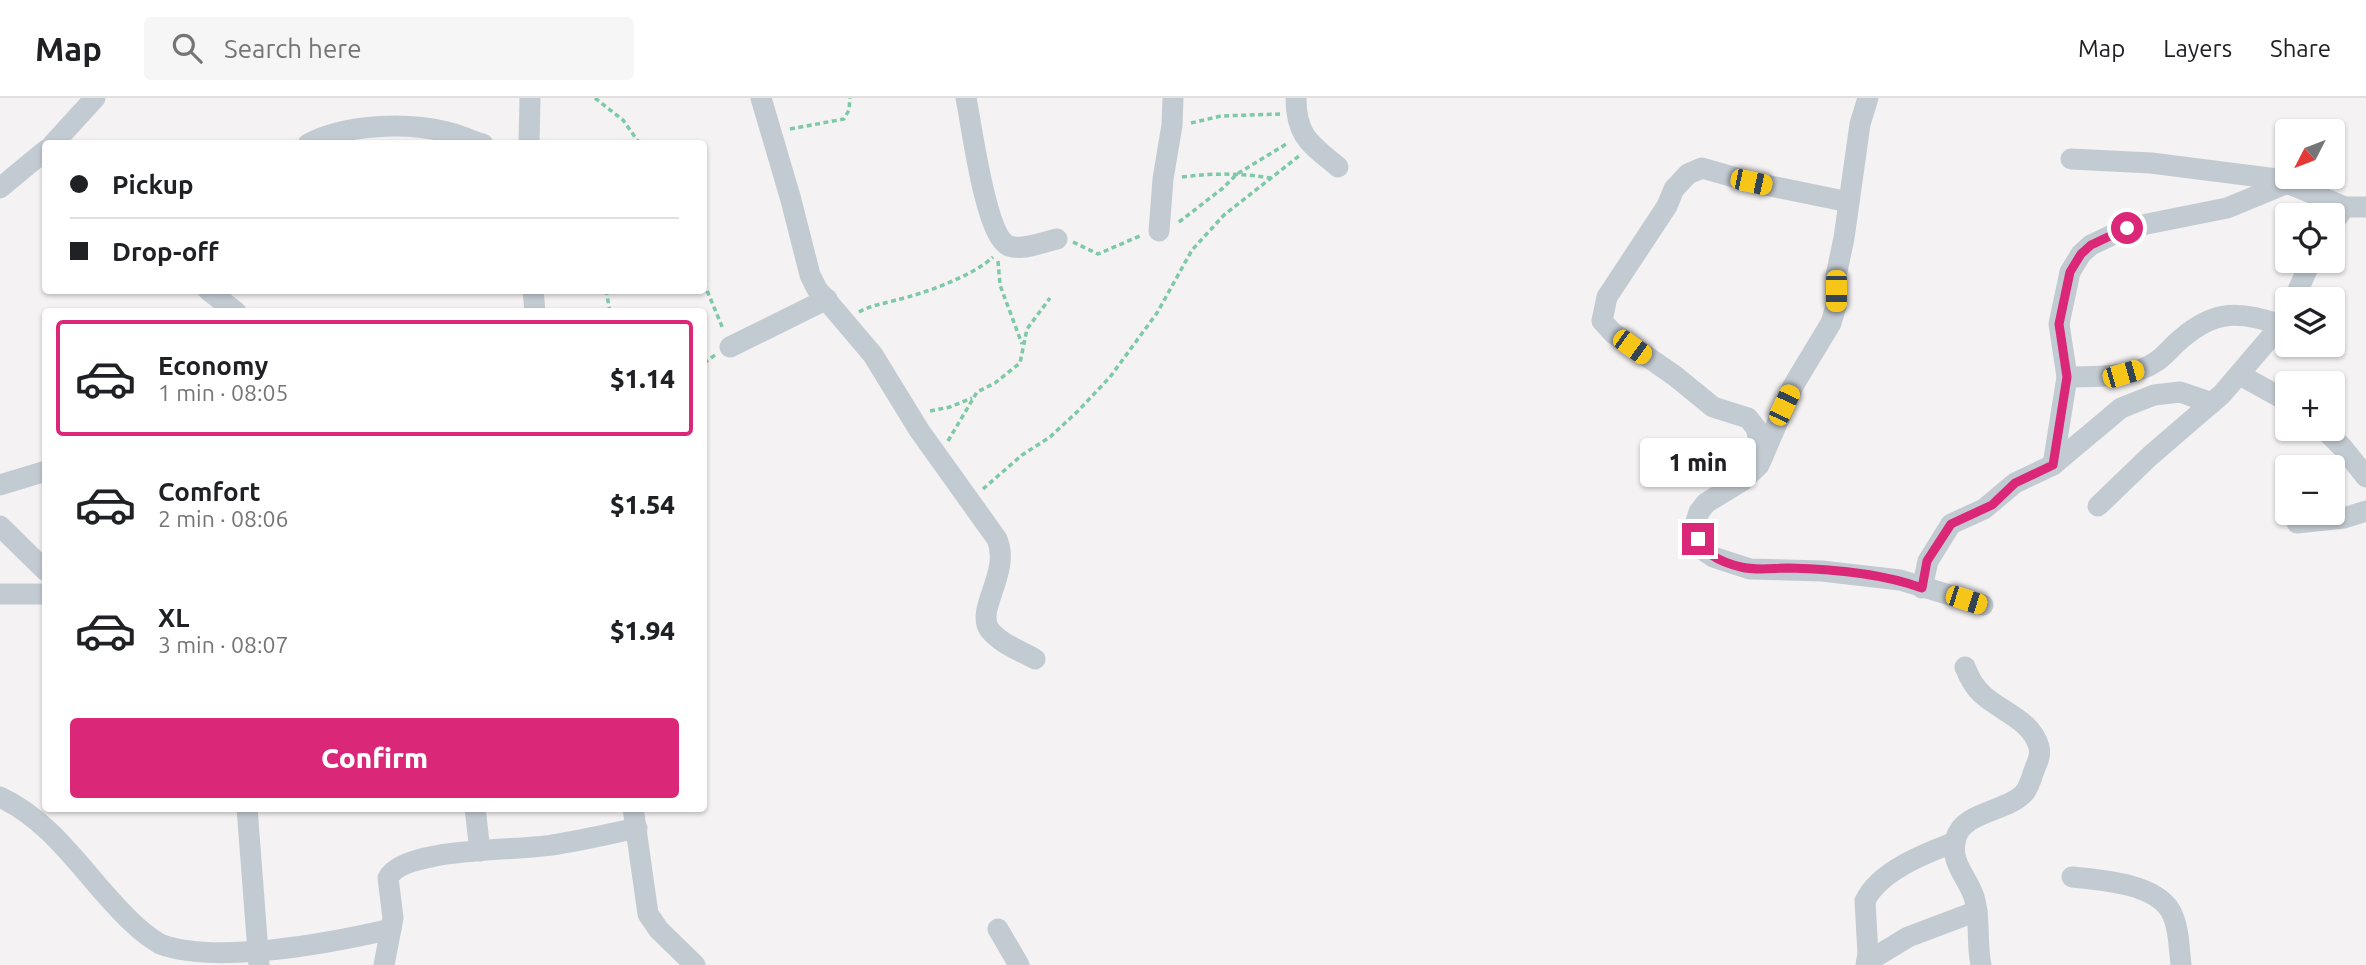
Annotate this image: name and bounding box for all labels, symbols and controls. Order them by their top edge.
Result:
search box [144,17,634,80]
icon: search [168,29,206,67]
text: Map [35,30,102,67]
text: Search here [224,34,362,63]
text: Map [2078,35,2125,62]
text: Layers [2163,35,2232,62]
text: Share [2270,35,2331,62]
north arrow [2275,119,2345,189]
map controls [2275,119,2345,525]
car [1729,167,1774,197]
text: Pickup [112,170,194,199]
button: locate [2275,203,2345,273]
route start [2111,212,2143,244]
text: Drop-off [112,237,219,266]
car [1826,270,1847,312]
button: layers [2275,287,2345,357]
car [1609,326,1656,368]
icon: car [74,347,137,410]
text: Economy [158,351,268,380]
car [2100,358,2147,390]
text: $1.14 [610,364,675,393]
button: + [2275,371,2345,441]
text: 1 min · 08:05 [158,380,289,405]
car [1766,382,1803,428]
callout: 1 min [1640,438,1756,486]
text: 1 min [1669,450,1727,475]
button: − [2275,455,2345,525]
icon: car [74,473,137,536]
text: Comfort [158,477,261,506]
text: $1.54 [610,490,675,519]
text: 2 min · 08:06 [158,506,289,531]
route end [1682,523,1714,555]
car [1943,584,1990,616]
icon: car [74,599,137,662]
text: XL [158,603,189,632]
text: $1.94 [610,616,675,645]
text: 3 min · 08:07 [158,632,289,657]
button: Confirm [70,718,679,798]

